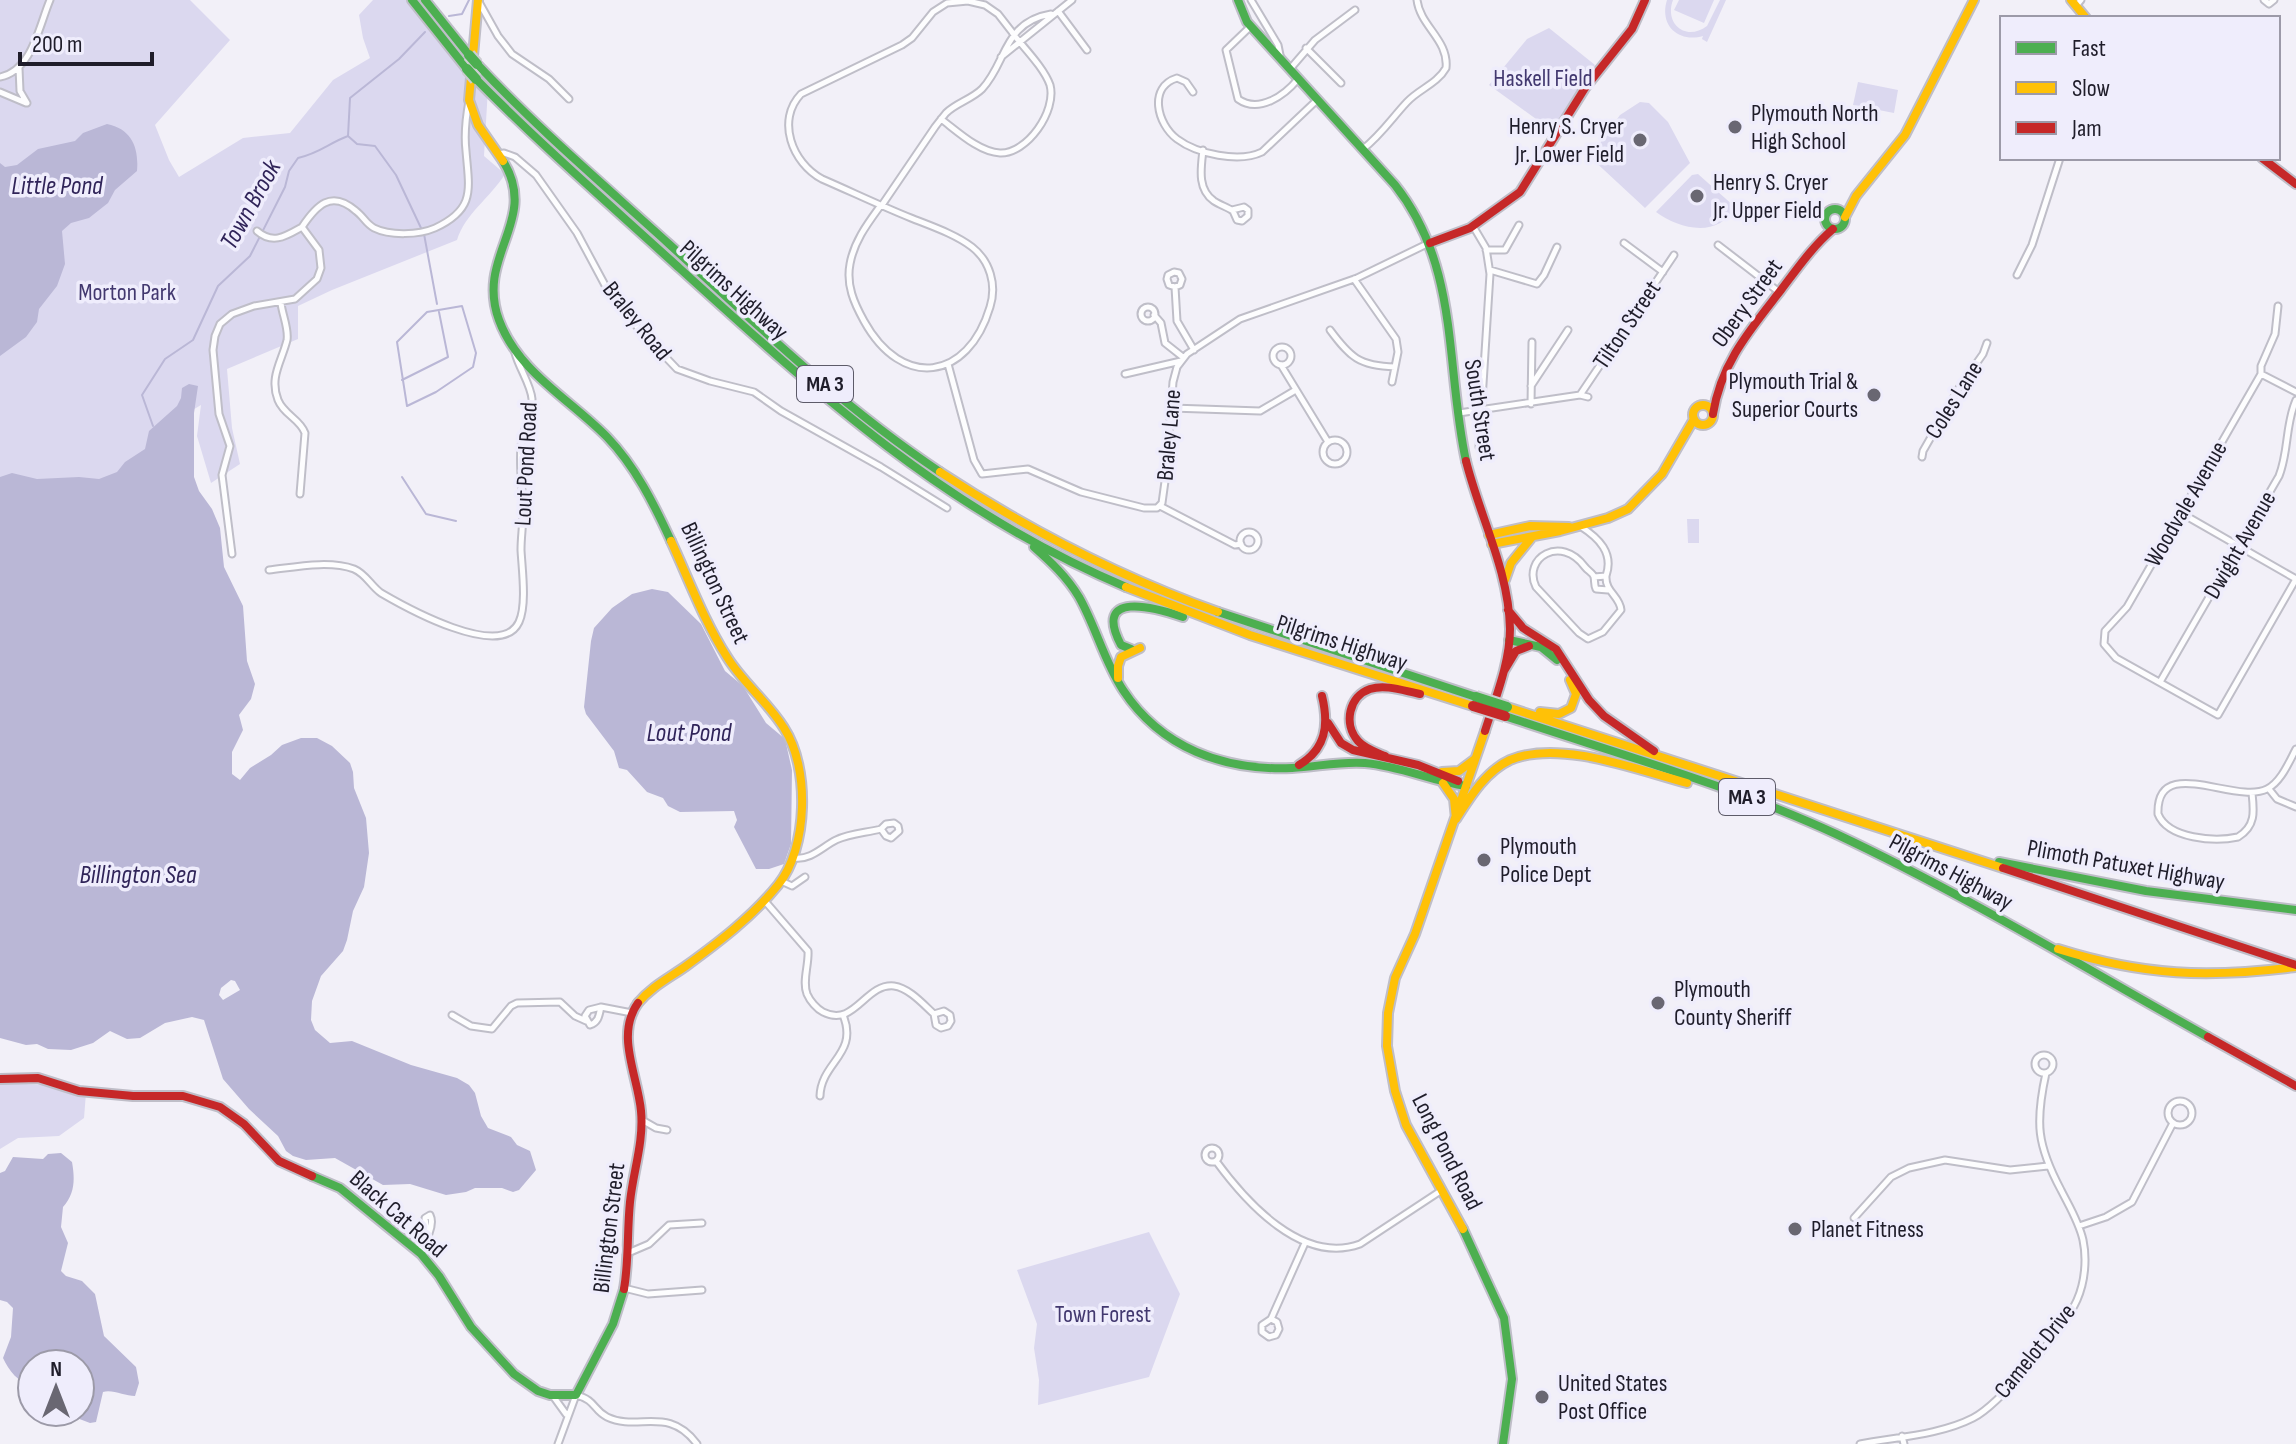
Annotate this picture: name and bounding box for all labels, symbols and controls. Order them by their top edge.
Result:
scale bar [20,16,152,66]
legend [2000,16,2280,160]
text: 200 m [32,30,83,59]
text: Fast [2072,34,2106,63]
park label: Haskell Field [1493,64,1593,93]
text: Slow [2072,74,2110,103]
place label: Plymouth North High School [1751,99,1879,156]
place label: Henry S. Cryer Jr. Lower Field [1509,112,1624,169]
text: Jam [2071,114,2102,143]
marker: Plymouth North High School [1726,118,1744,136]
marker: Henry S. Cryer Jr. Lower Field [1631,131,1649,149]
water label: Town Brook [214,154,289,255]
place label: Henry S. Cryer Jr. Upper Field [1712,168,1828,225]
water label: Little Pond [11,171,104,202]
marker: Henry S. Cryer Jr. Upper Field [1688,187,1706,205]
street label: Pilgrims Highway [674,234,794,346]
street label: Obery Street [1705,253,1789,353]
street label: Tilton Street [1587,275,1667,375]
street label: Braley Road [596,276,678,366]
park label: Morton Park [78,278,176,307]
street label: Coles Lane [1919,356,1989,444]
street label: South Street [1458,357,1502,463]
road number: MA 3 [797,366,853,402]
place label: Plymouth Trial & Superior Courts [1728,367,1858,424]
marker: Plymouth Trial & Superior Courts [1865,386,1883,404]
street label: Braley Lane [1151,388,1187,482]
street label: Lout Pond Road [508,401,544,527]
street label: Woodvale Avenue [2138,436,2234,572]
street label: Dwight Avenue [2198,486,2282,604]
street label: Billington Street [674,518,756,648]
street label: Pilgrims Highway [1273,608,1411,678]
water label: Lout Pond [646,718,733,749]
road number: MA 3 [1719,779,1775,815]
street label: Pilgrims Highway [1884,827,2018,917]
place label: Plymouth Police Dept [1500,832,1591,889]
street label: Plimoth Patuxet Highway [2025,833,2227,897]
marker: Plymouth Police Dept [1475,851,1493,869]
water label: Billington Sea [80,860,197,891]
place label: Plymouth County Sheriff [1674,975,1792,1032]
marker: Plymouth County Sheriff [1649,994,1667,1012]
street label: Long Pond Road [1405,1089,1489,1215]
street label: Billington Street [587,1161,631,1295]
street label: Black Cat Road [344,1164,452,1264]
place label: Planet Fitness [1811,1215,1924,1244]
marker: Planet Fitness [1786,1220,1804,1238]
street label: Camelot Drive [1988,1298,2082,1404]
park label: Town Forest [1055,1300,1151,1329]
north arrow [16,1348,96,1428]
text: N [50,1356,62,1383]
place label: United States Post Office [1558,1369,1667,1426]
marker: United States Post Office [1533,1388,1551,1406]

